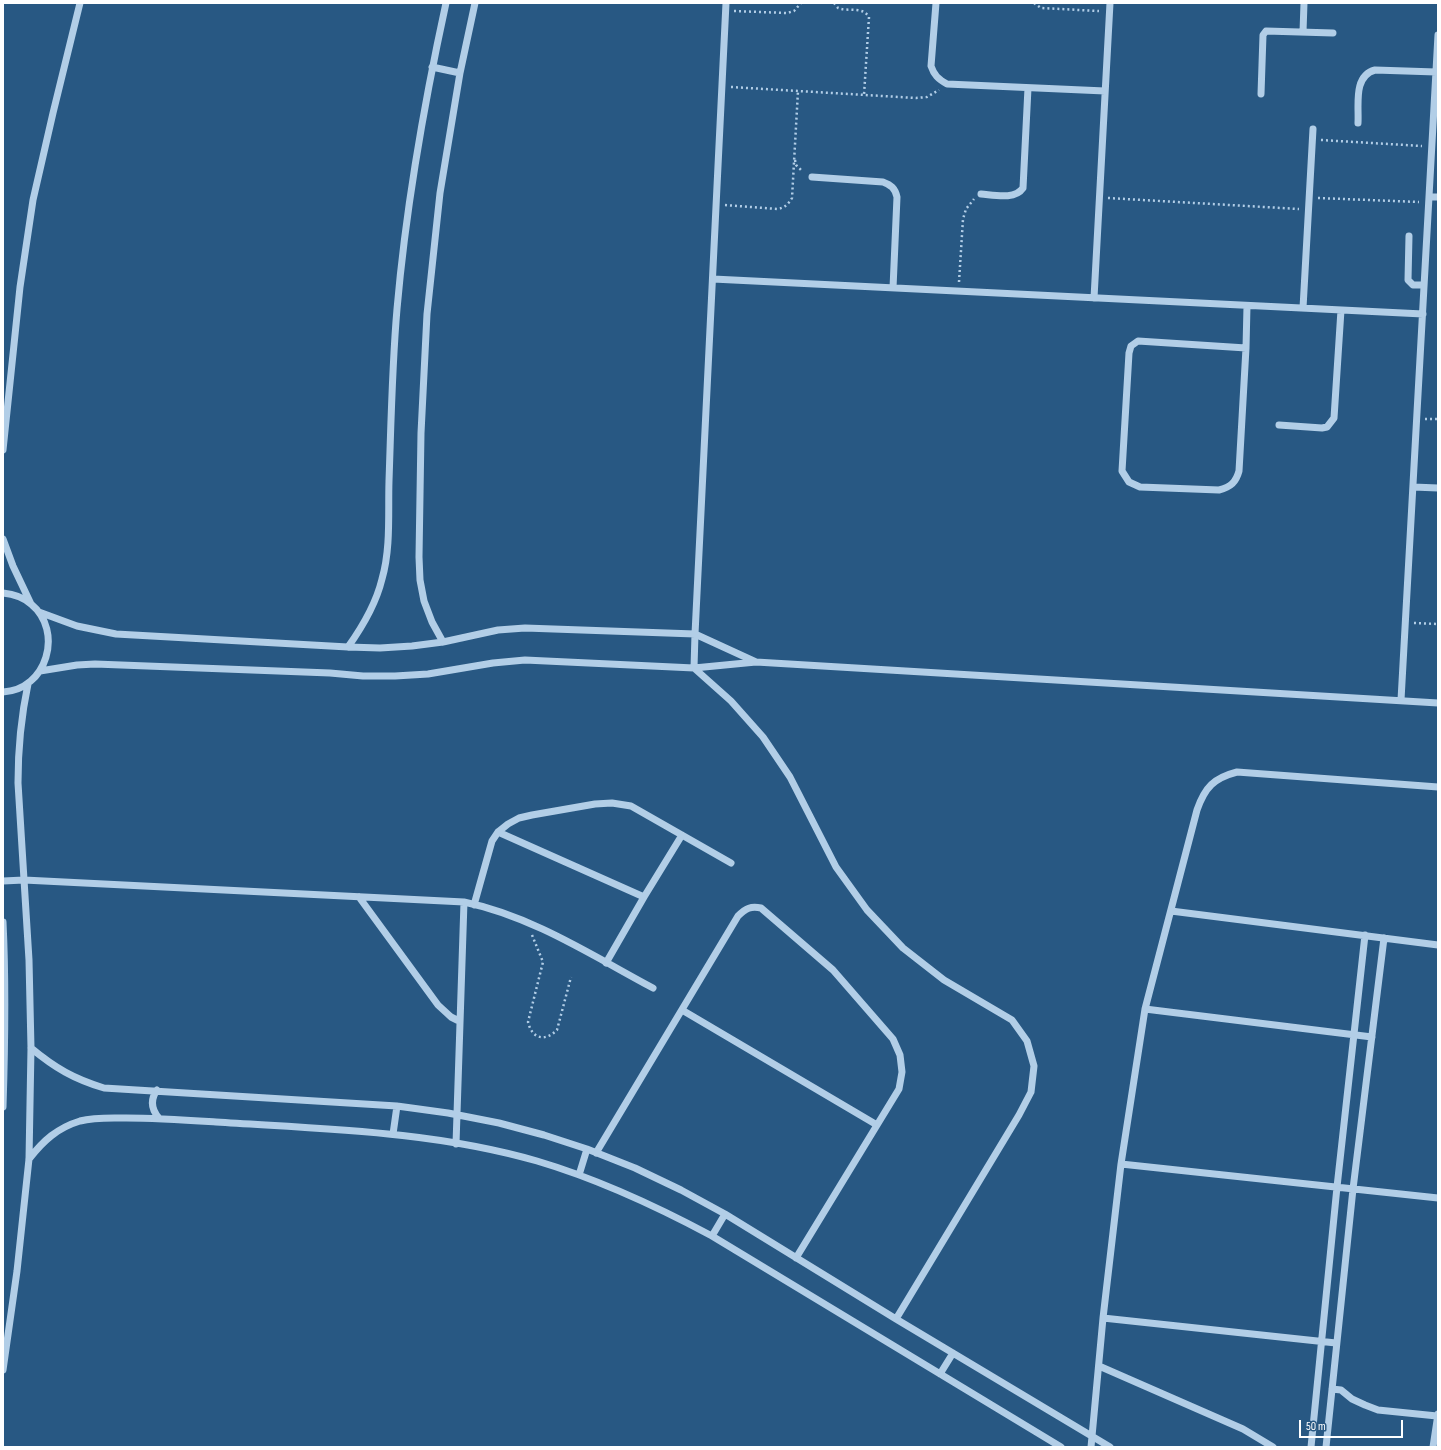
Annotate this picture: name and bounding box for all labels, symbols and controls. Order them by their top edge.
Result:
scale bar [1301,1412,1405,1438]
text: 50 m [1306,1419,1326,1434]

